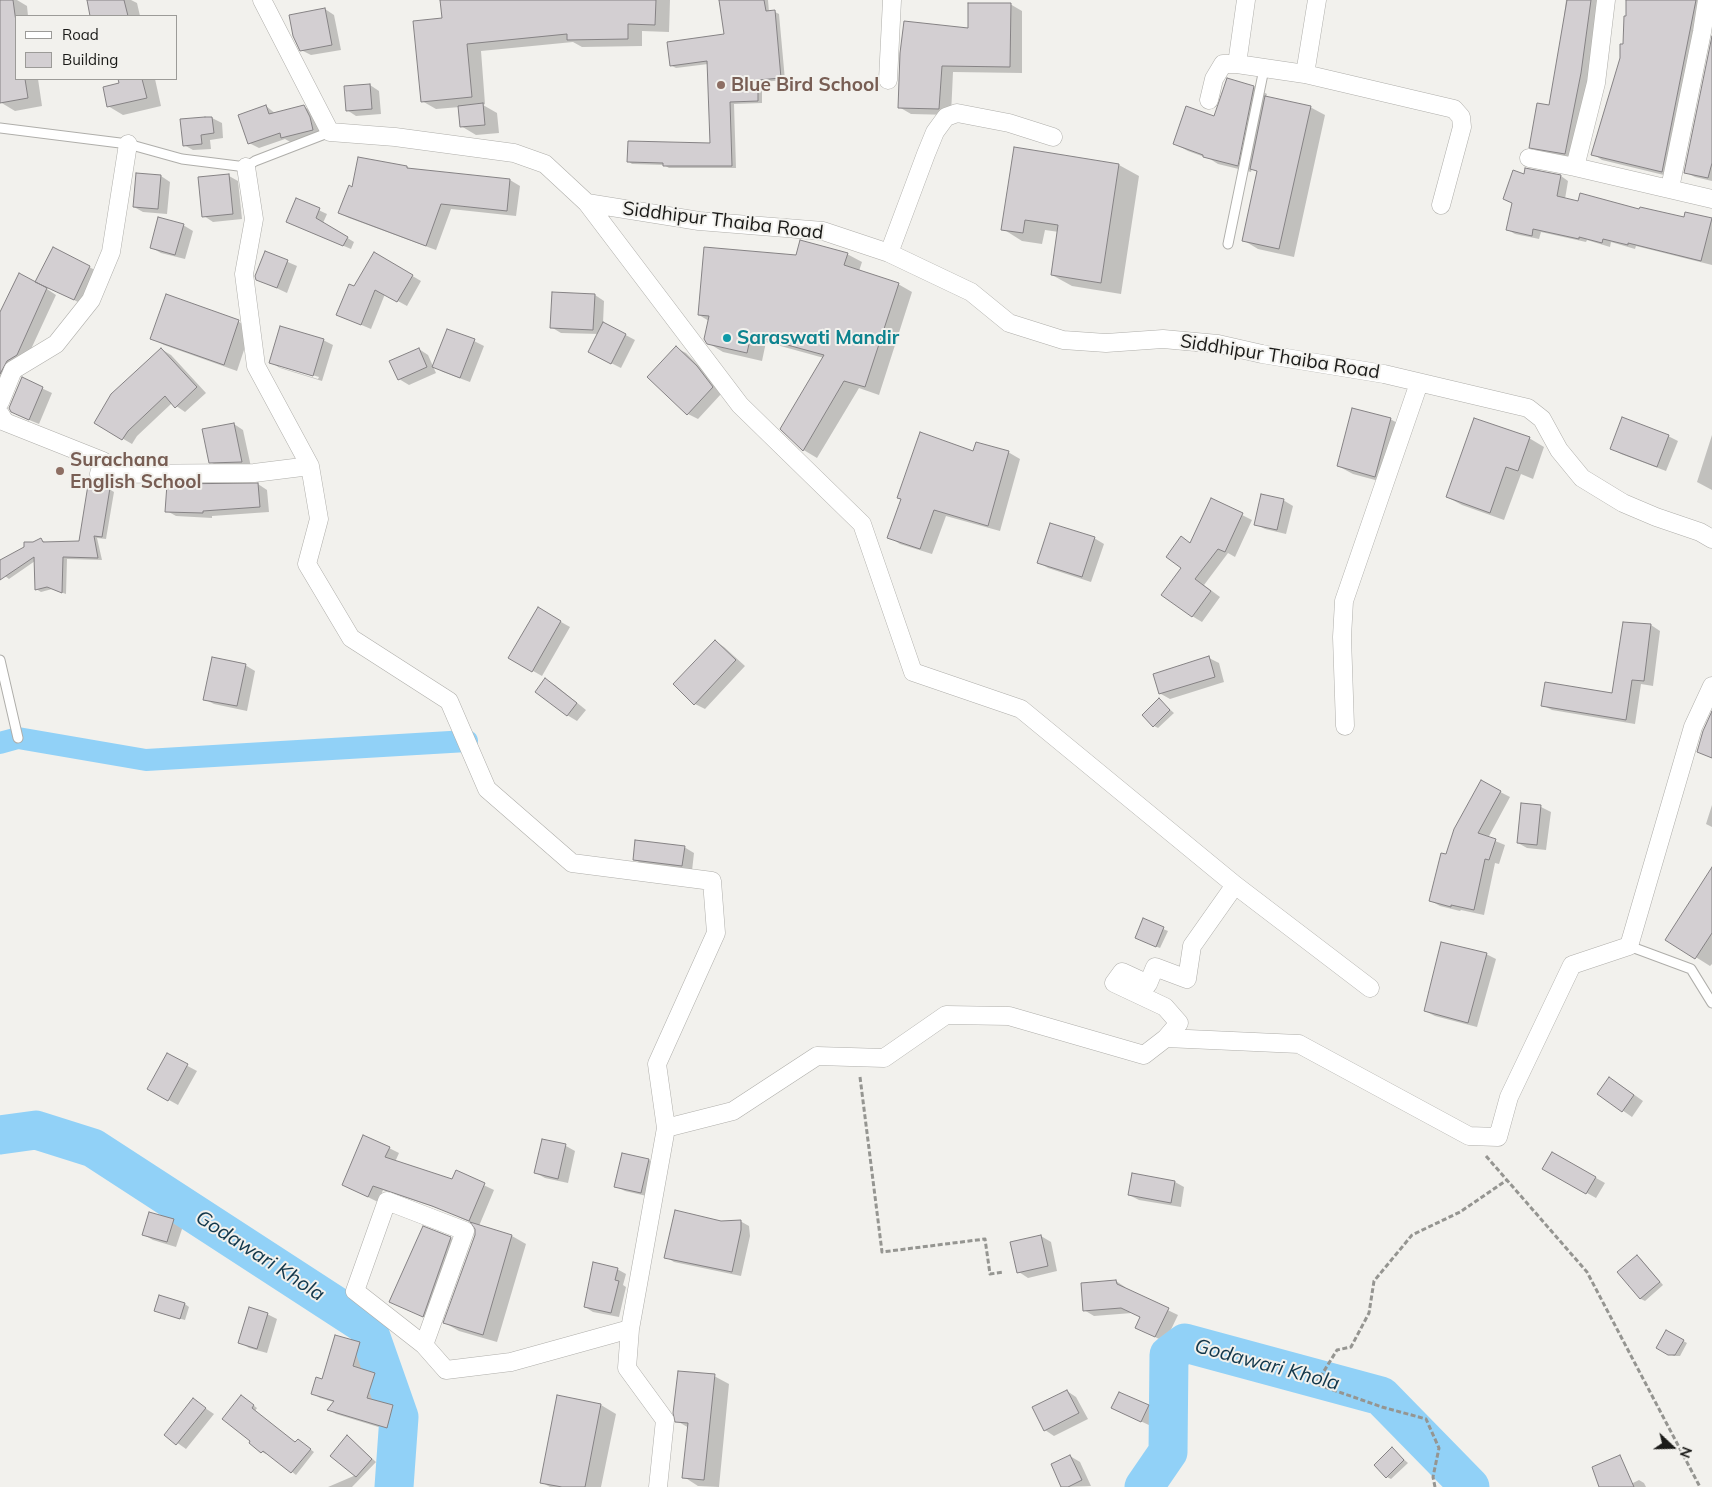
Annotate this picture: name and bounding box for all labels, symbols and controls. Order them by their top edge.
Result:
legend [15,15,178,80]
text: Road [62,25,99,44]
text: Building [62,50,118,69]
place label: Blue Bird School [731,74,879,96]
marker: Blue Bird School [715,79,727,91]
street label: Siddhipur Thaiba Road [621,197,825,245]
place label: Saraswati Mandir [737,327,899,349]
street label: Siddhipur Thaiba Road [1179,330,1381,384]
marker: Saraswati Mandir [721,332,733,344]
place label: Surachana English School [70,449,201,493]
marker: Surachana English School [54,465,66,477]
water label: Godawari Khola [191,1205,329,1307]
water label: Godawari Khola [1192,1334,1342,1396]
north arrow [1647,1422,1697,1472]
text: N [1676,1444,1696,1461]

